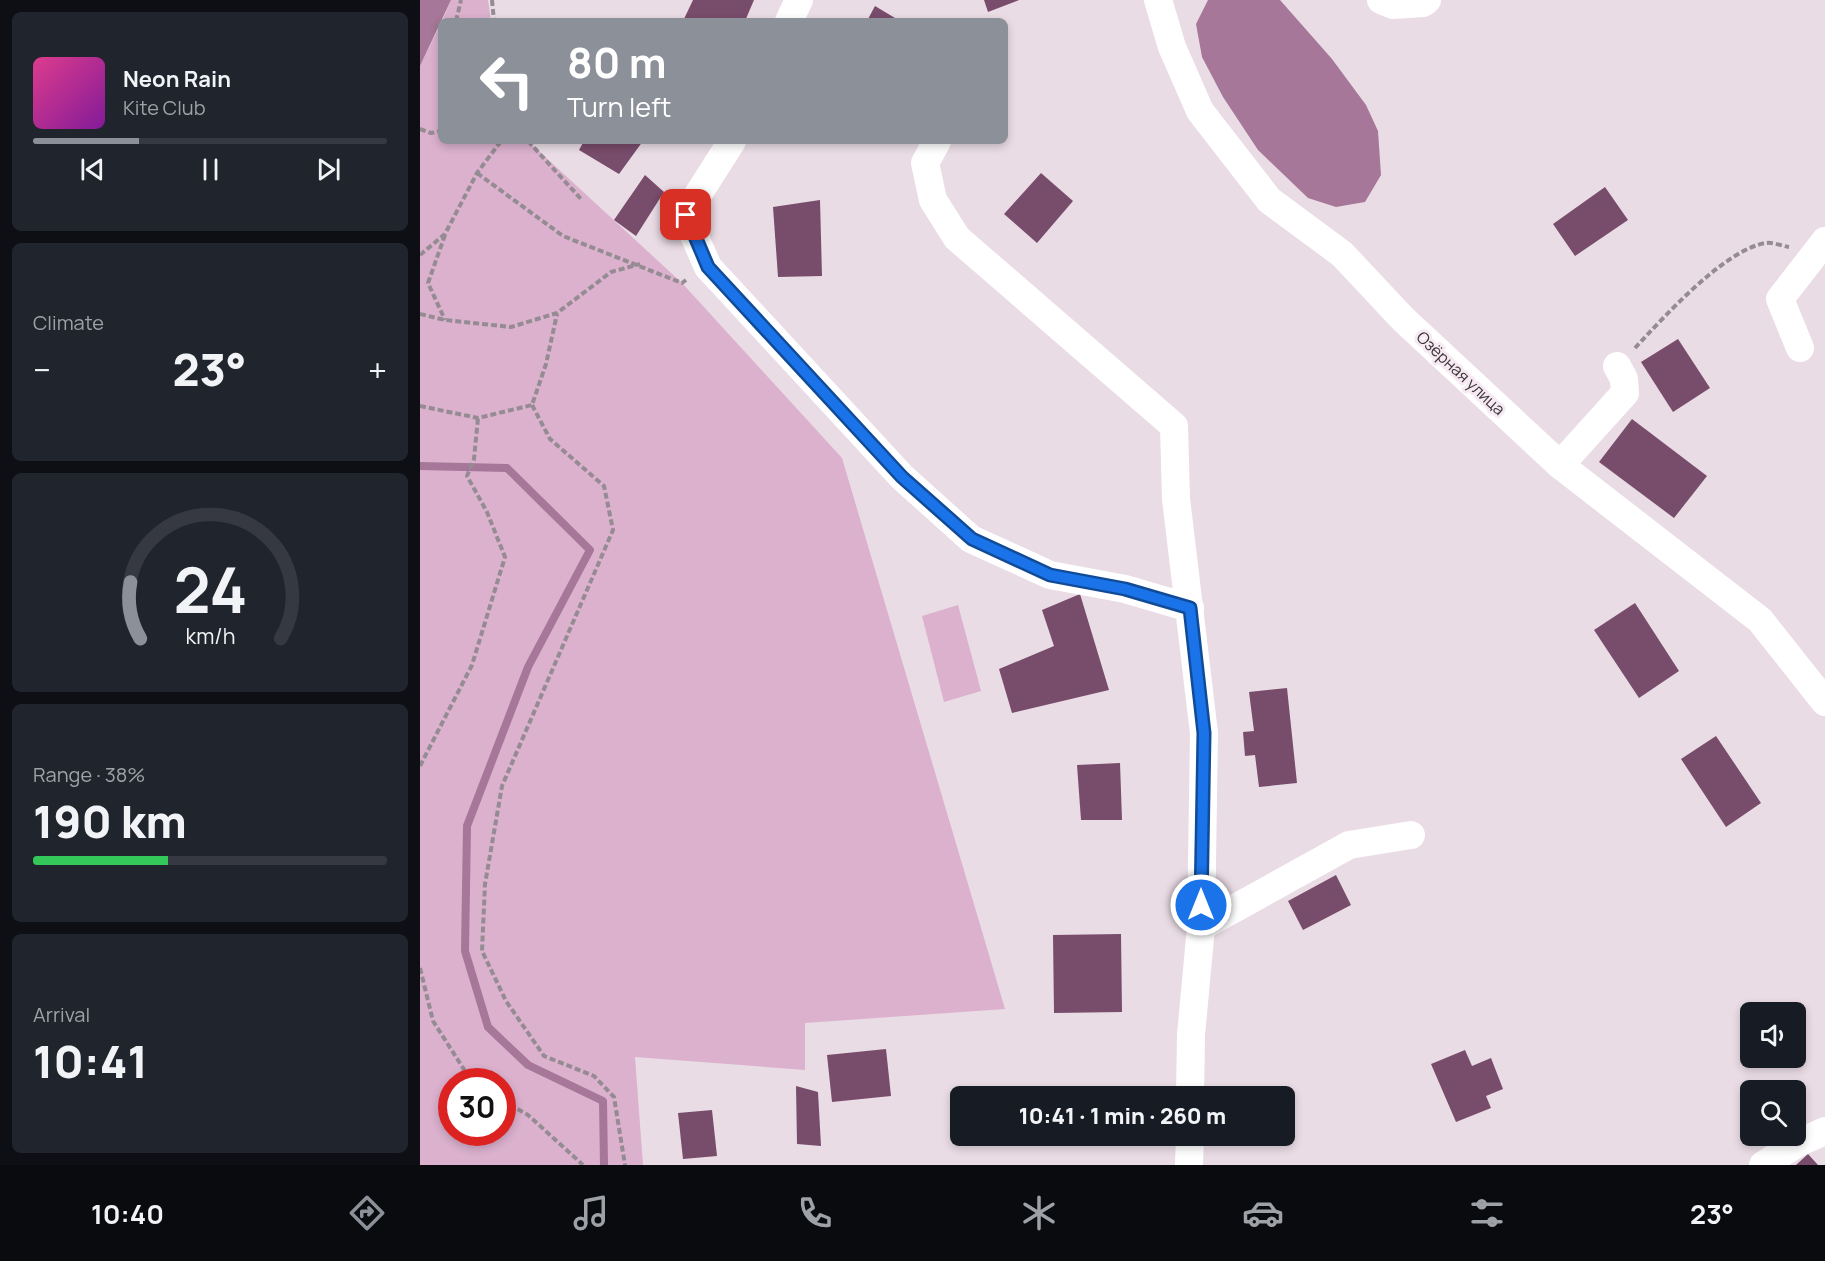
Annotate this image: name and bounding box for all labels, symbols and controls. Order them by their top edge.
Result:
text: 80 m [567,33,667,91]
icon: left [468,42,546,120]
text: Neon Rain [123,64,231,94]
text: Turn left [567,88,671,125]
text: Kite Club [123,94,206,121]
icon: previous [76,153,109,186]
icon: pause [194,153,227,186]
icon: next [312,153,345,186]
pin [660,189,711,240]
icon: arrive [669,198,702,231]
text: Climate [33,309,104,336]
street label: Озёрная улица [1412,326,1510,420]
text: 23° [172,338,246,400]
text: − [33,347,51,392]
text: + [368,347,387,392]
text: 24 [173,547,247,633]
text: km/h [185,622,235,651]
text: Range · 38% [33,761,145,788]
text: 190 km [33,790,187,852]
position arrow [1169,873,1233,937]
text: Arrival [33,1001,90,1028]
map controls [1740,1002,1806,1146]
button: sound [1740,1002,1806,1068]
text: 10:41 [33,1030,148,1092]
speed limit sign: 30 [438,1068,516,1146]
button: search [1740,1080,1806,1146]
text: 10:41 · 1 min · 260 m [1019,1101,1226,1131]
icon: directions [346,1192,388,1234]
icon: music [570,1192,612,1234]
icon: phone [794,1192,836,1234]
icon: climate [1018,1192,1060,1234]
icon: car [1242,1192,1284,1234]
icon: filters [1466,1192,1508,1234]
text: 10:40 [91,1195,164,1232]
text: 23° [1690,1195,1734,1232]

